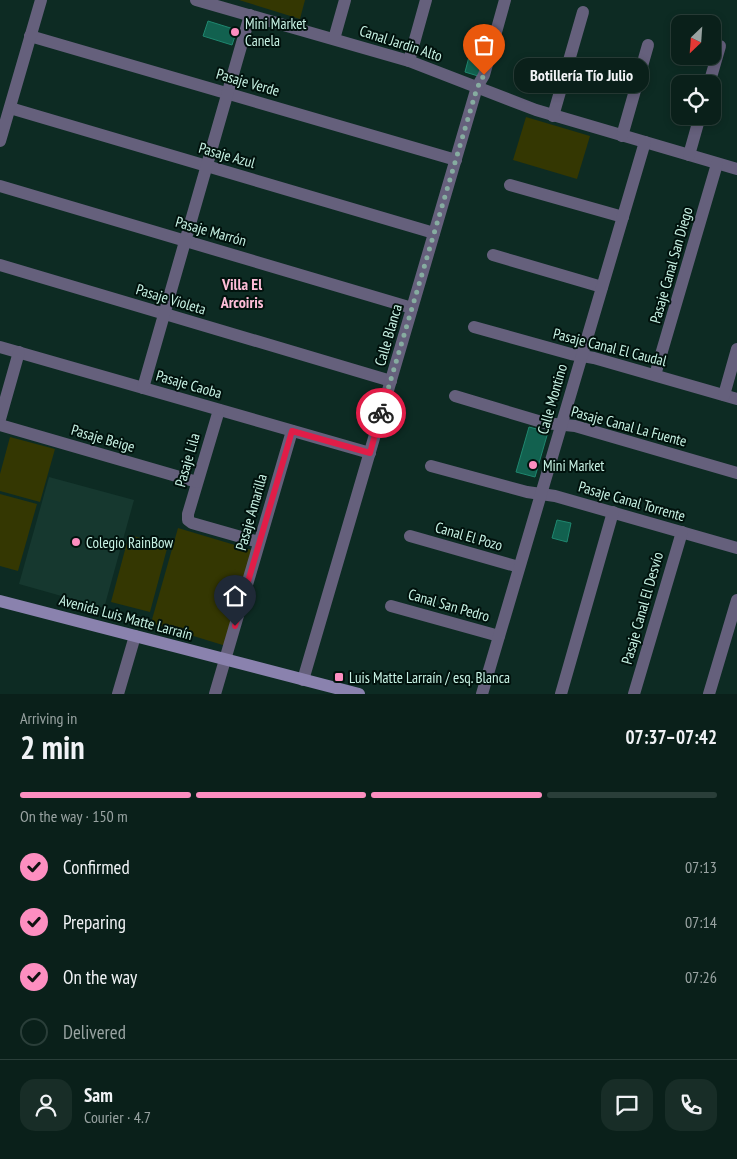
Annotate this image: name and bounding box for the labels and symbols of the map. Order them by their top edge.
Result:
place label: Mini Market Canela [245,14,307,50]
north arrow [671,15,721,65]
street label: Canal Jardin Alto [357,21,445,65]
pin [463,24,505,75]
marker: Mini Market Canela [229,26,241,38]
callout: Botillería Tío Julio [514,58,649,92]
street label: Pasaje Verde [214,64,282,100]
street label: Pasaje Azul [197,138,258,172]
street label: Pasaje Canal San Diego [645,205,697,325]
street label: Pasaje Marrón [173,212,249,250]
district label: Villa El Arcoiris [220,274,264,312]
street label: Pasaje Violeta [134,279,208,319]
street label: Calle Blanca [370,302,406,368]
street label: Pasaje Canal El Caudal [551,324,669,370]
street label: Calle Montino [533,362,571,436]
street label: Pasaje Caoba [154,366,224,402]
courier [356,388,406,438]
street label: Pasaje Canal La Fuente [569,401,689,451]
street label: Pasaje Beige [69,420,137,456]
street label: Pasaje Lila [170,431,204,489]
place label: Mini Market [543,456,605,475]
marker: Mini Market [527,459,539,471]
street label: Pasaje Amarilla [231,471,271,553]
street label: Pasaje Canal Torrente [576,477,688,525]
street label: Canal El Pozo [433,517,505,555]
place label: Colegio RainBow [86,533,173,552]
marker: Colegio RainBow [70,536,82,548]
street label: Pasaje Canal El Desvío [617,550,667,666]
pin [214,575,256,626]
street label: Canal San Pedro [406,584,492,626]
street label: Avenida Luis Matte Larraín [57,590,195,644]
place label: Luis Matte Larraín / esq. Blanca [349,668,510,687]
marker: Luis Matte Larraín / esq. Blanca [333,671,345,683]

